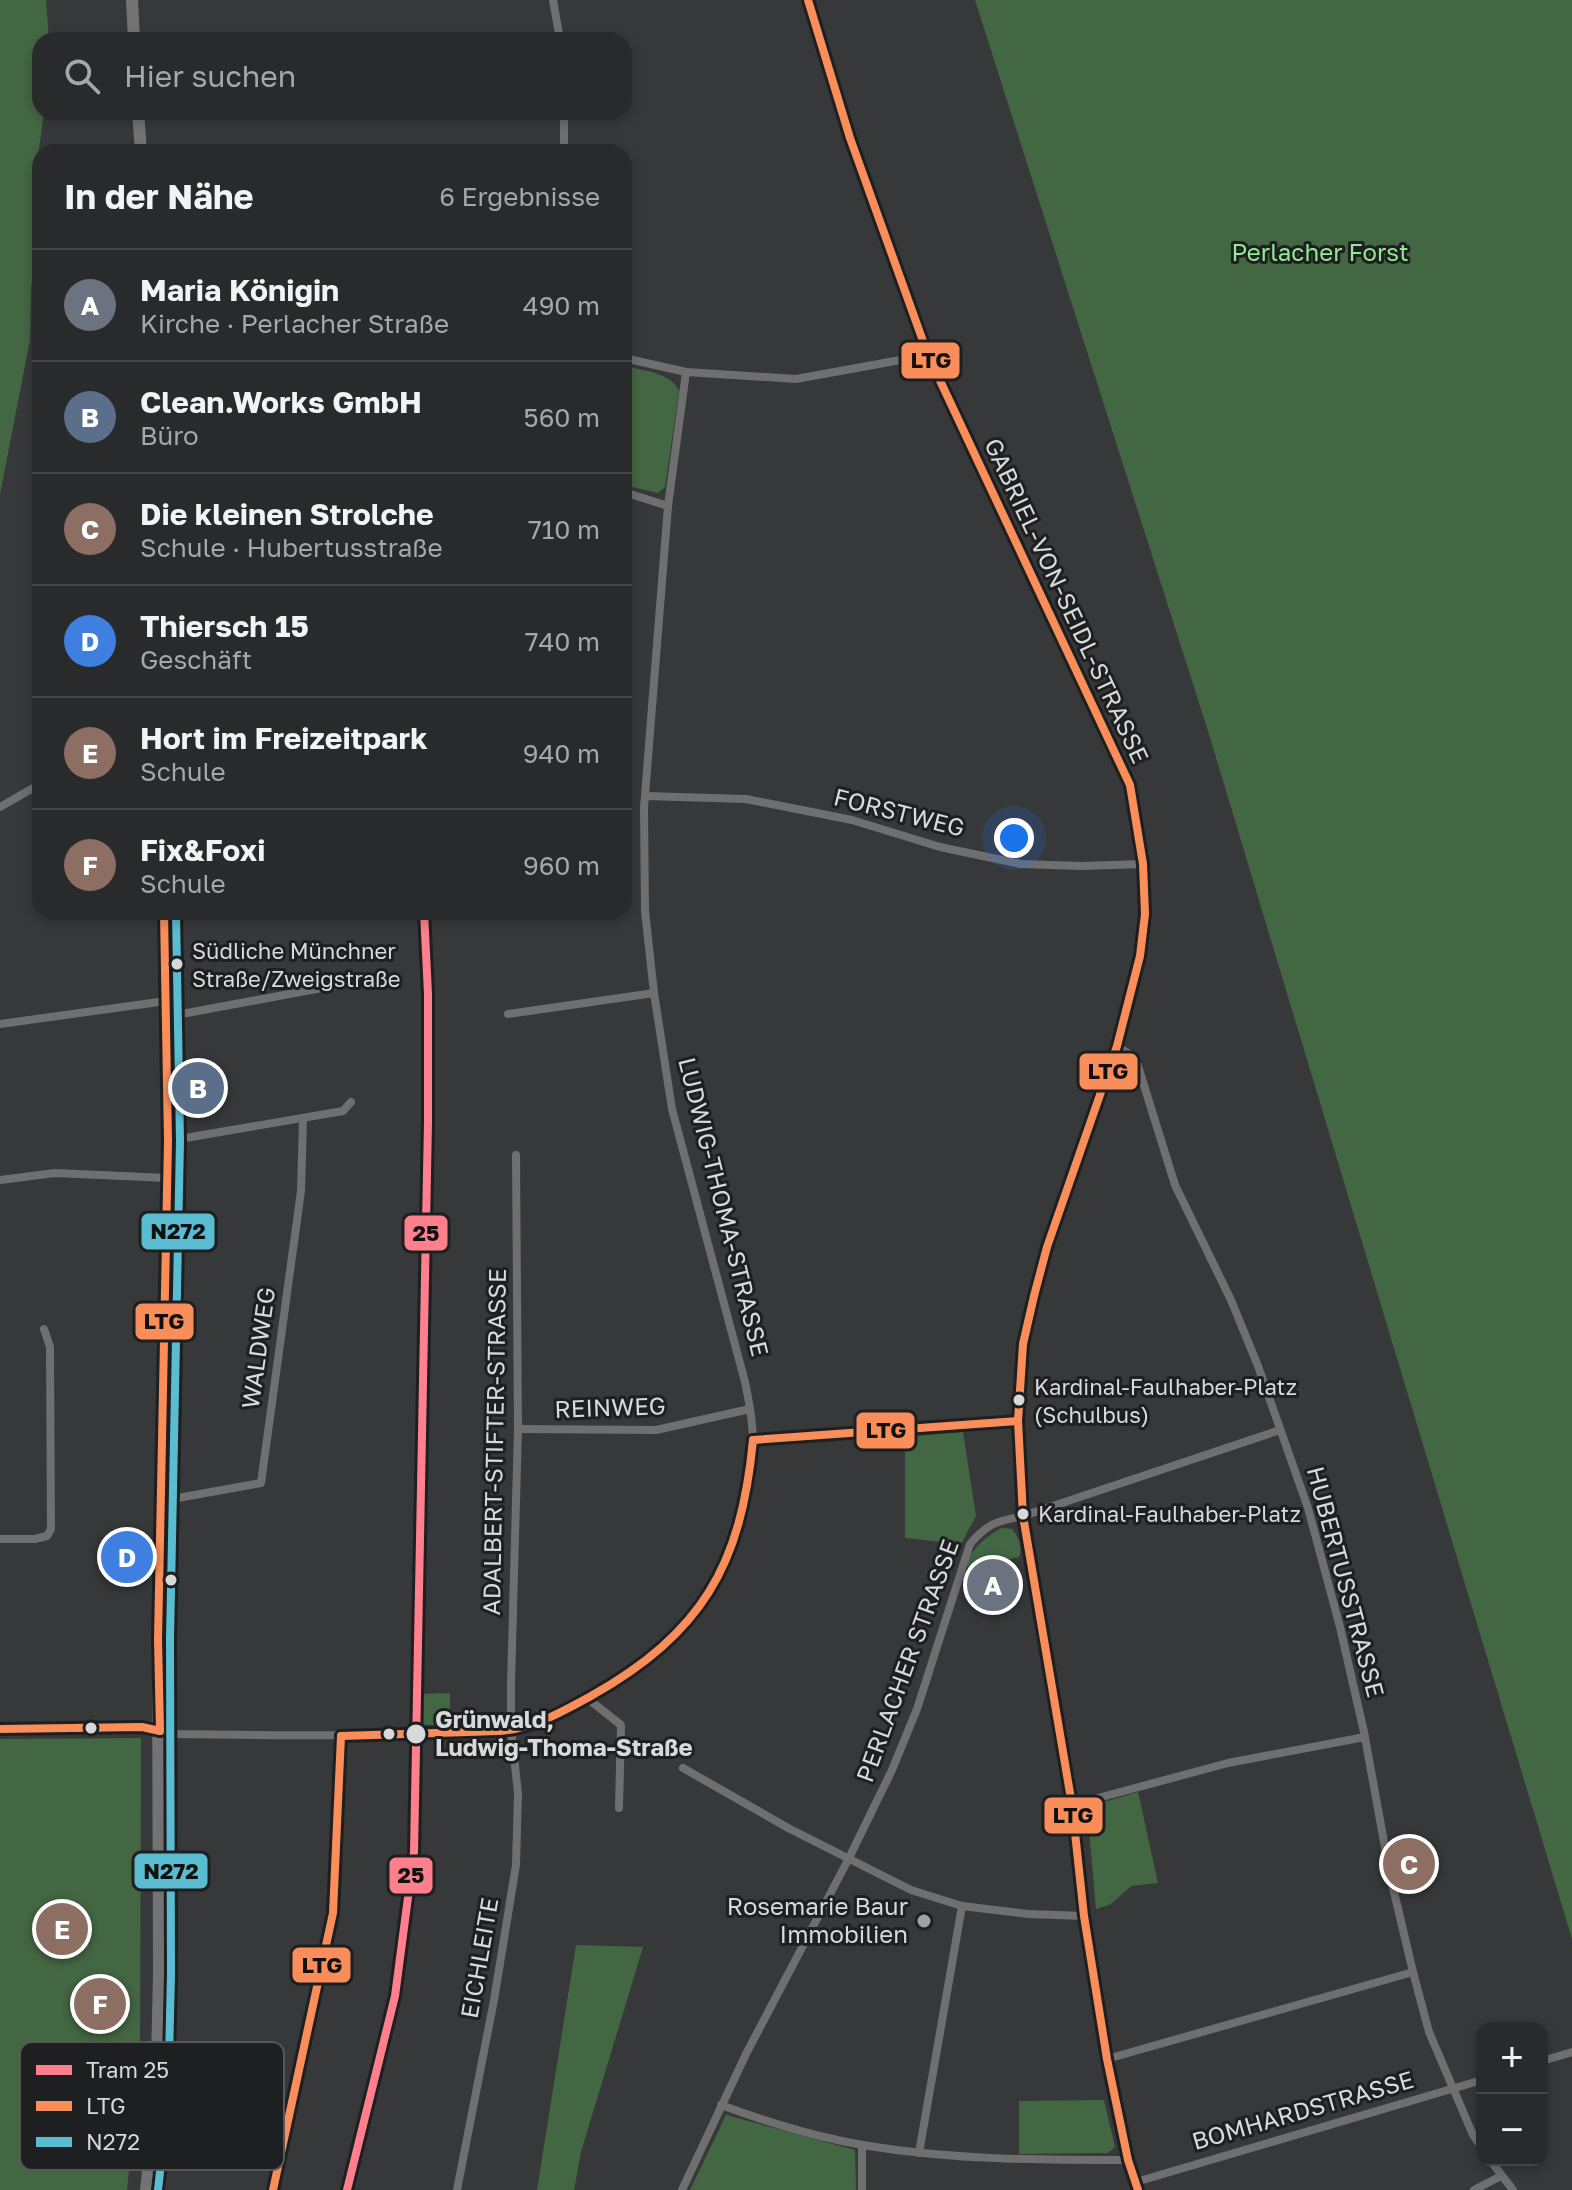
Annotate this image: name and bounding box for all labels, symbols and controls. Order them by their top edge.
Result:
search box [32,32,632,120]
icon: search [60,54,104,98]
text: Hier suchen [124,58,296,94]
text: In der Nähe [64,176,254,216]
text: 6 Ergebnisse [439,181,600,212]
park label: Perlacher Forst [1231,237,1409,266]
text: Maria Königin [140,272,339,308]
text: A [81,290,99,321]
text: 490 m [523,290,600,321]
text: Kirche · Perlacher Straße [140,308,449,339]
line badge: LTG [900,341,961,380]
text: LTG [910,346,952,373]
text: Clean.Works GmbH [140,384,422,420]
text: B [81,402,99,433]
text: 560 m [524,402,600,433]
text: Büro [140,420,199,451]
street label: GABRIEL-VON-SEIDL-STRASSE [979,433,1156,767]
text: Die kleinen Strolche [140,496,434,532]
text: C [81,514,99,545]
text: 710 m [528,514,600,545]
text: Schule · Hubertusstraße [140,532,443,563]
text: Thiersch 15 [140,608,309,644]
text: D [81,626,99,657]
text: 740 m [525,626,600,657]
text: Geschäft [140,644,252,675]
text: Hort im Freizeitpark [140,720,428,756]
text: E [82,738,98,769]
text: 940 m [523,738,600,769]
text: Schule [140,756,226,787]
street label: FORSTWEG [831,781,968,842]
your location [994,818,1034,858]
text: Fix&Foxi [140,832,265,868]
text: F [82,850,98,881]
text: 960 m [523,850,600,881]
text: Schule [140,868,226,899]
place label: Südliche Münchner Straße/Zweigstraße [192,937,401,992]
marker: Südliche Münchner Straße/Zweigstraße [169,956,185,972]
line badge: LTG [1078,1052,1139,1091]
street label: LUDWIG-THOMA-STRASSE [673,1054,776,1359]
text: LTG [1087,1057,1129,1084]
pin: B [172,1058,224,1118]
line badge: N272 [140,1212,216,1251]
line badge: 25 [403,1214,449,1252]
text: N272 [150,1217,206,1244]
text: 25 [413,1219,439,1246]
street label: ADALBERT-STIFTER-STRASSE [476,1268,511,1616]
street label: WALDWEG [235,1285,280,1410]
line badge: LTG [134,1302,195,1341]
text: LTG [143,1307,185,1334]
place label: Kardinal-Faulhaber-Platz (Schulbus) [1034,1373,1297,1428]
street label: REINWEG [554,1390,666,1423]
marker: Kardinal-Faulhaber-Platz (Schulbus) [1011,1392,1027,1408]
line badge: LTG [855,1411,916,1450]
text: LTG [865,1416,907,1443]
street label: HUBERTUSSTRASSE [1302,1463,1391,1700]
place label: Kardinal-Faulhaber-Platz [1038,1500,1301,1527]
marker: Kardinal-Faulhaber-Platz [1015,1506,1031,1522]
pin: D [101,1527,153,1587]
street label: PERLACHER STRASSE [849,1535,964,1786]
pin: A [967,1555,1019,1615]
unlabelled marker [163,1572,179,1588]
place label: Grünwald, Ludwig-Thoma-Straße [435,1704,693,1761]
unlabelled marker [83,1720,99,1736]
marker: Grünwald, Ludwig-Thoma-Straße [404,1722,428,1746]
unlabelled marker [381,1726,397,1742]
line badge: LTG [1043,1796,1104,1835]
text: LTG [1052,1801,1094,1828]
pin: C [1383,1834,1435,1894]
line badge: N272 [133,1852,209,1890]
line badge: 25 [388,1856,434,1895]
text: N272 [143,1857,199,1884]
text: 25 [398,1861,424,1888]
place label: Rosemarie Baur Immobilien [727,1891,908,1948]
street label: EICHLEITE [454,1895,503,2020]
pin: E [36,1899,88,1959]
marker: Rosemarie Baur Immobilien [915,1912,933,1930]
line badge: LTG [291,1946,352,1984]
text: LTG [301,1951,343,1978]
pin: F [74,1974,126,2034]
map controls [1476,2022,1548,2166]
button: + [1476,2022,1548,2094]
legend [20,2042,284,2170]
text: Tram 25 [86,2056,169,2083]
street label: BOMHARDSTRASSE [1188,2064,1417,2155]
text: LTG [86,2092,126,2119]
button: − [1476,2094,1548,2166]
text: N272 [86,2128,140,2155]

